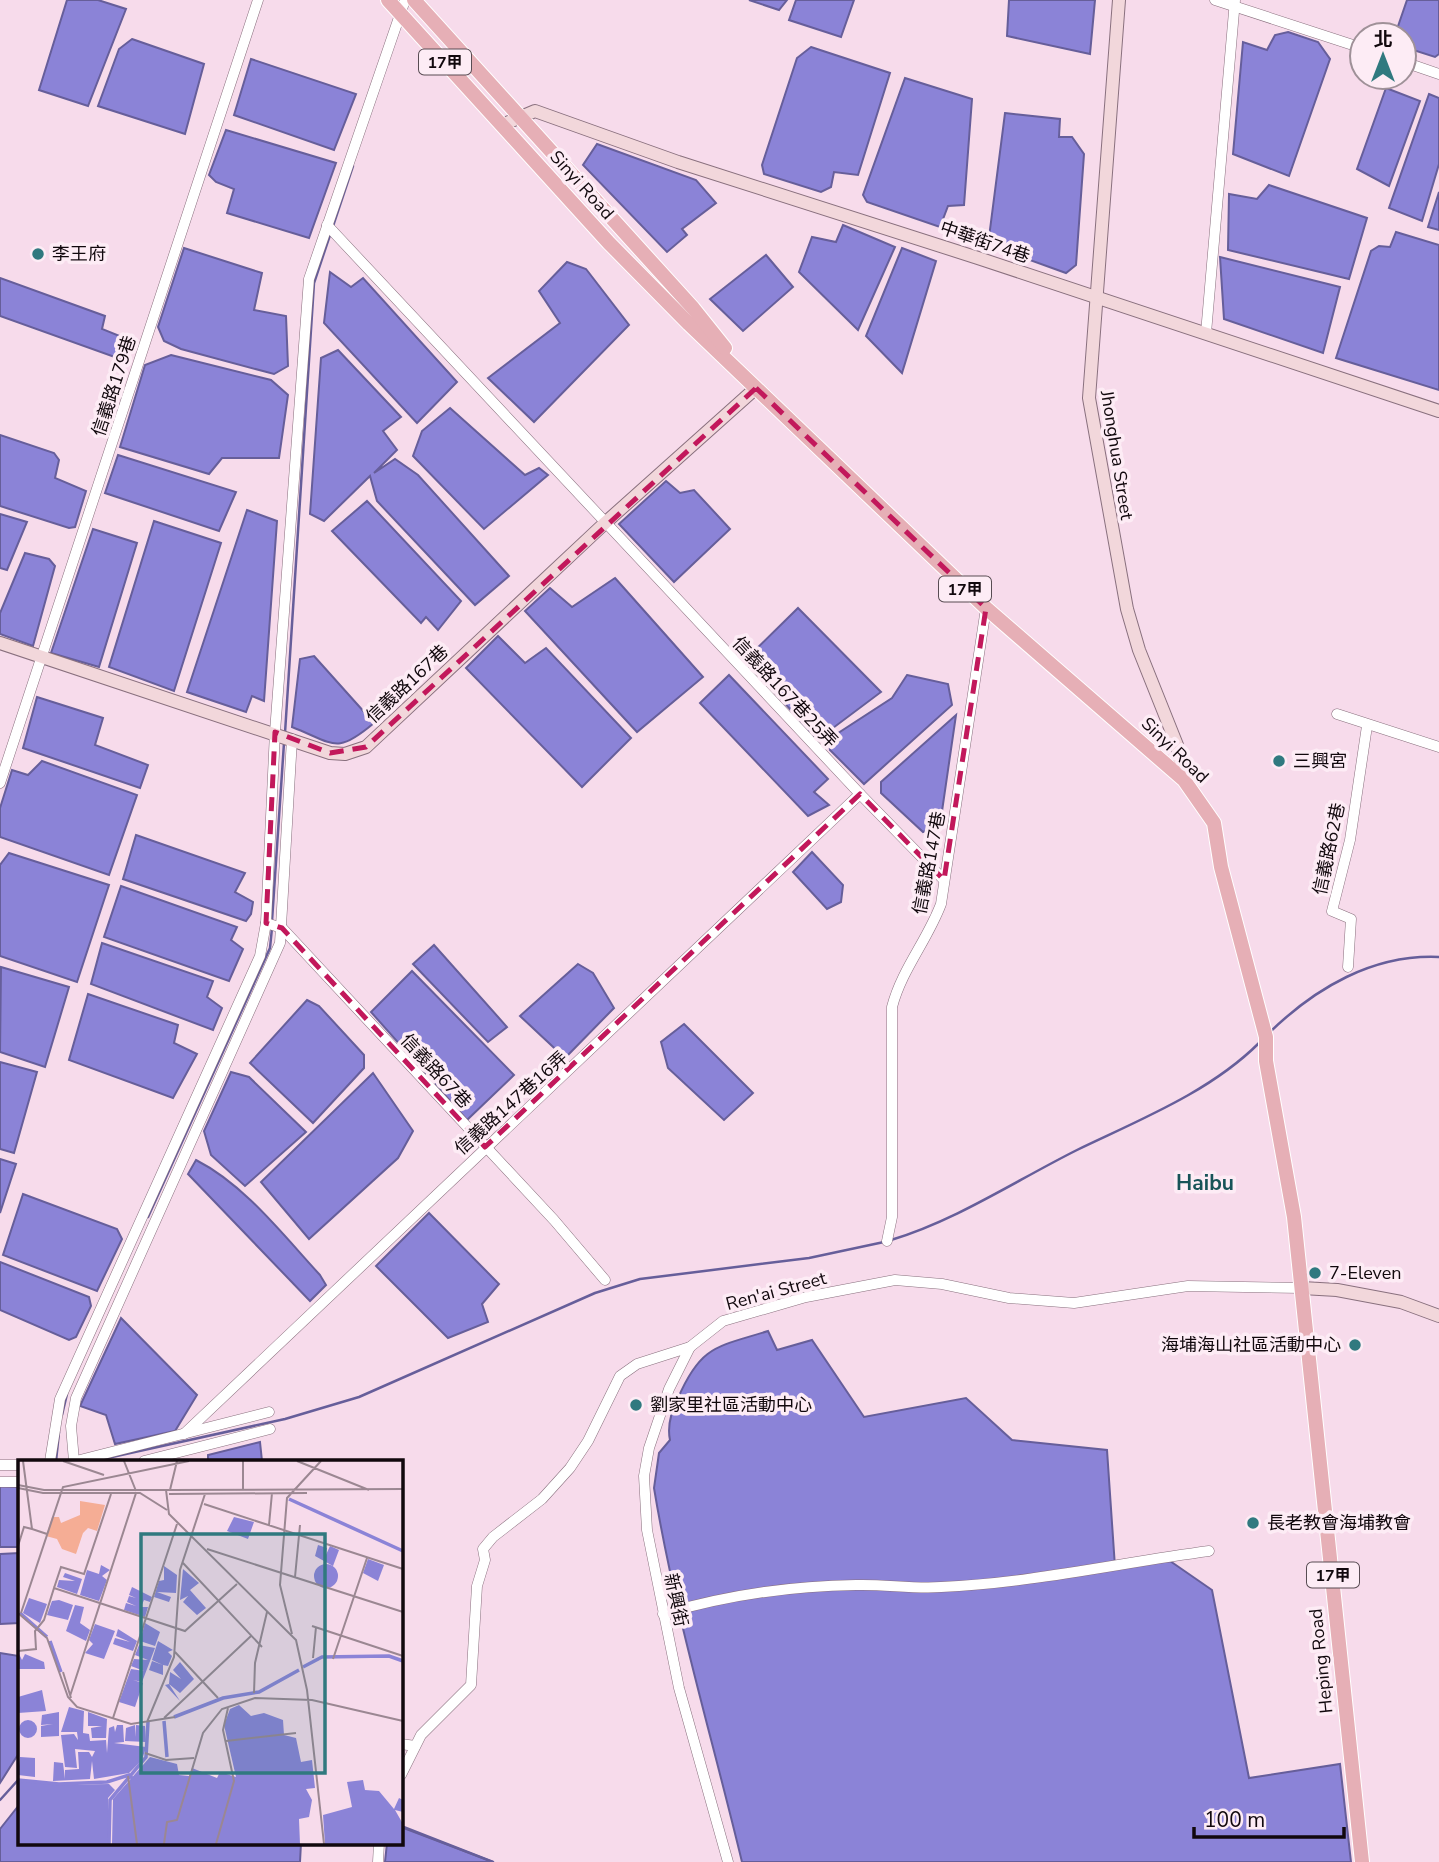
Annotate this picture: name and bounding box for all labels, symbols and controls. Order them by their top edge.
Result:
north arrow [1348,21,1418,91]
text: 北 [1373,27,1393,53]
road number: 17甲 [419,50,471,74]
street label: Sinyi Road [545,145,619,225]
street label: 中華街74巷 [937,215,1033,269]
place label: 李王府 [52,242,106,266]
marker: 李王府 [30,246,46,262]
street label: 信義路179巷 [86,333,142,439]
street label: Jhonghua Street [1095,388,1139,522]
road number: 17甲 [939,576,991,602]
street label: 信義路167巷25弄 [727,631,843,753]
street label: 信義路167巷 [361,640,453,728]
street label: Sinyi Road [1136,712,1214,788]
place label: 三興宮 [1293,749,1347,773]
marker: 三興宮 [1271,753,1287,769]
street label: 信義路62巷 [1308,801,1350,897]
street label: 信義路147巷 [907,809,951,917]
street label: 信義路67巷 [395,1029,477,1113]
street label: 信義路147巷16弄 [449,1046,573,1160]
district label: Haibu [1176,1169,1234,1197]
place label: 7-Eleven [1329,1261,1402,1285]
marker: 7-Eleven [1307,1265,1323,1281]
street label: Ren'ai Street [723,1266,830,1316]
place label: 海埔海山社區活動中心 [1161,1333,1341,1357]
marker: 海埔海山社區活動中心 [1347,1337,1363,1353]
place label: 劉家里社區活動中心 [650,1393,812,1417]
marker: 劉家里社區活動中心 [628,1397,644,1413]
inset map [18,1460,402,1844]
place label: 長老教會海埔教會 [1267,1511,1411,1535]
marker: 長老教會海埔教會 [1245,1515,1261,1531]
road number: 17甲 [1307,1562,1359,1588]
street label: 新興街 [659,1571,693,1629]
street label: Heping Road [1304,1607,1338,1715]
scale bar [1194,1796,1344,1840]
text: 100 m [1204,1806,1265,1834]

